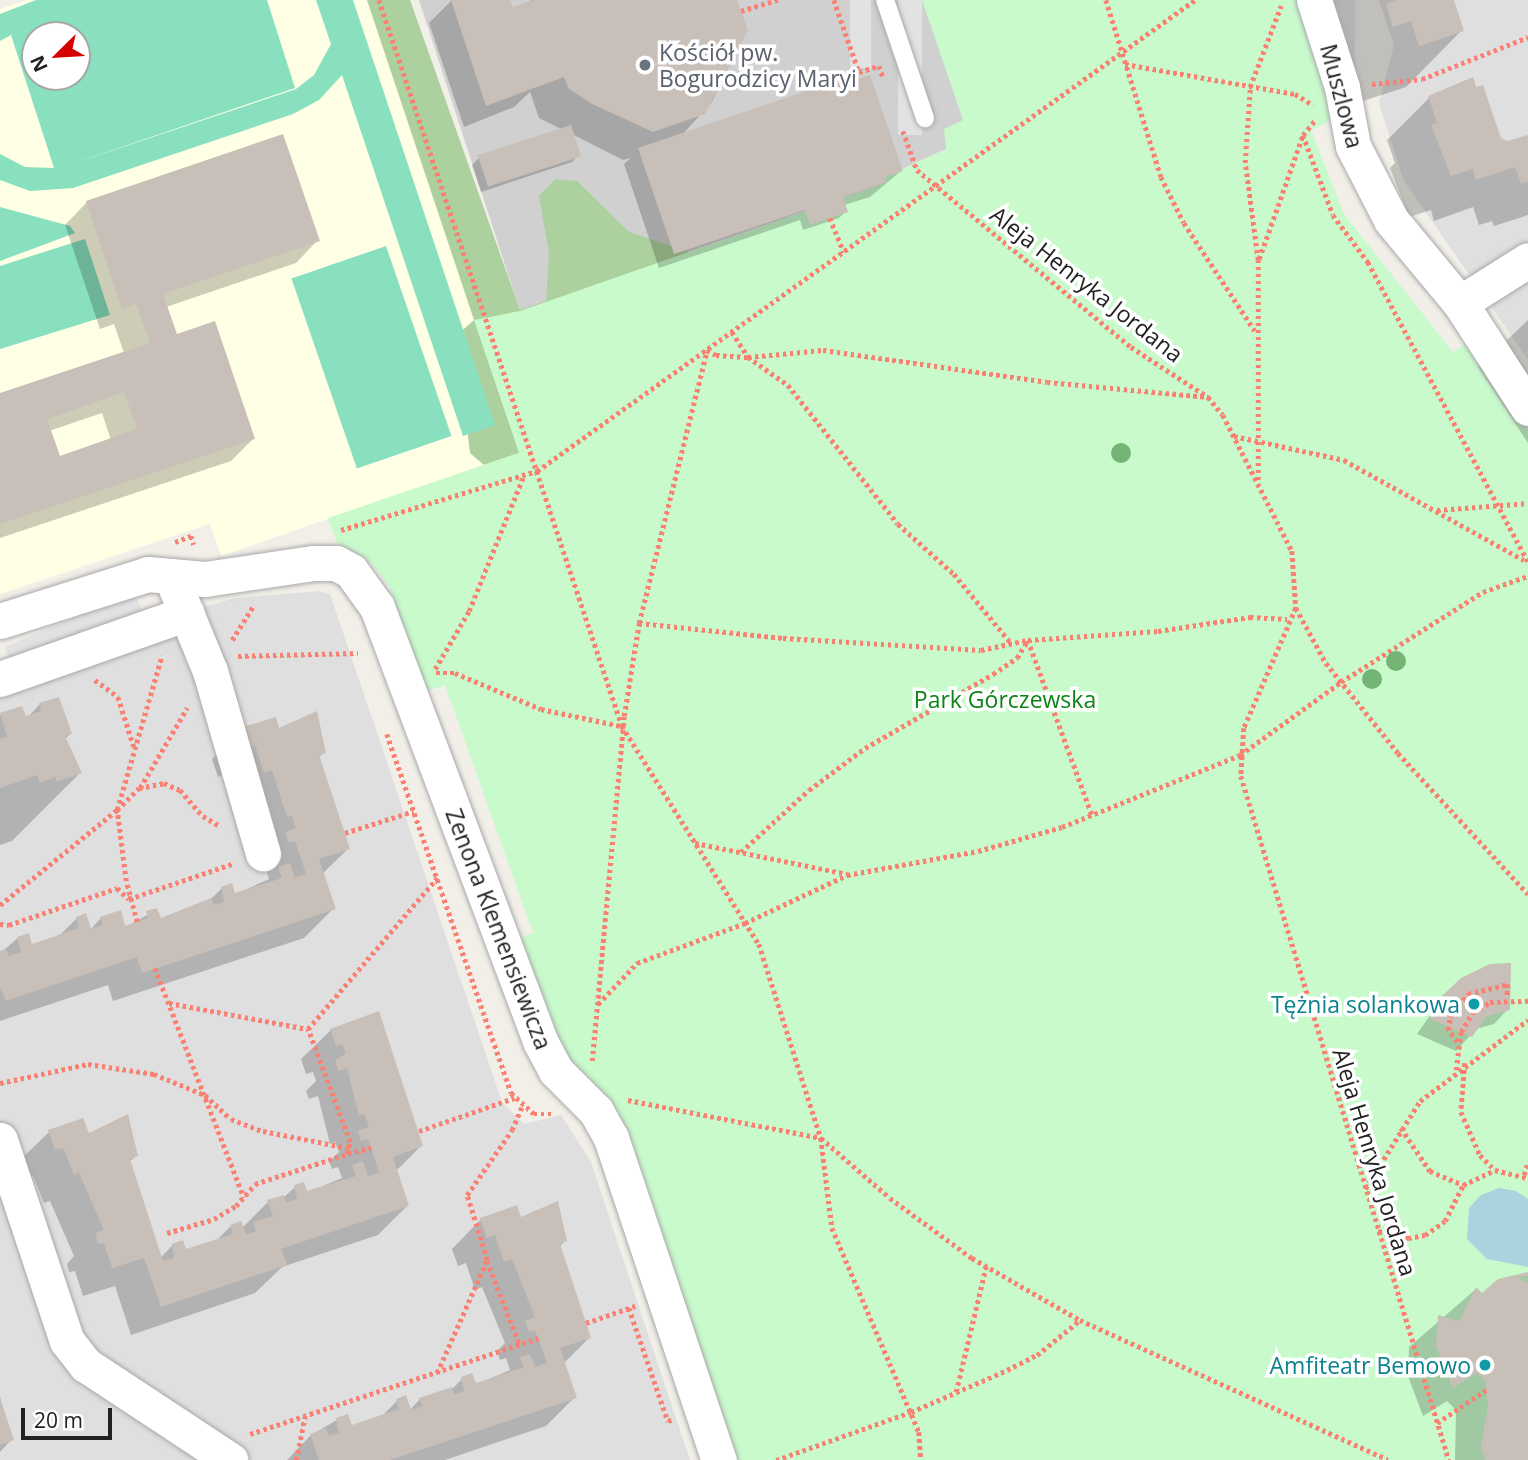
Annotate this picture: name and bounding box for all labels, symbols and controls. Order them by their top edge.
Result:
north arrow [21,21,91,91]
place label: Kościół pw. Bogurodzicy Maryi [659,38,857,92]
street label: Muszlowa [1315,41,1369,151]
text: N [24,51,54,76]
marker: Kościół pw. Bogurodzicy Maryi [637,57,653,73]
street label: Aleja Henryka Jordana [985,200,1189,368]
park label: Park Górczewska [914,685,1096,713]
street label: Zenona Klemensiewicza [440,805,558,1053]
place label: Tężnia solankowa [1271,990,1460,1018]
marker: Tężnia solankowa [1466,996,1482,1012]
street label: Aleja Henryka Jordana [1327,1045,1423,1279]
place label: Amfiteatr Bemowo [1270,1351,1471,1379]
marker: Amfiteatr Bemowo [1477,1357,1493,1373]
scale bar [24,1394,116,1438]
text: 20 m [34,1406,83,1434]

